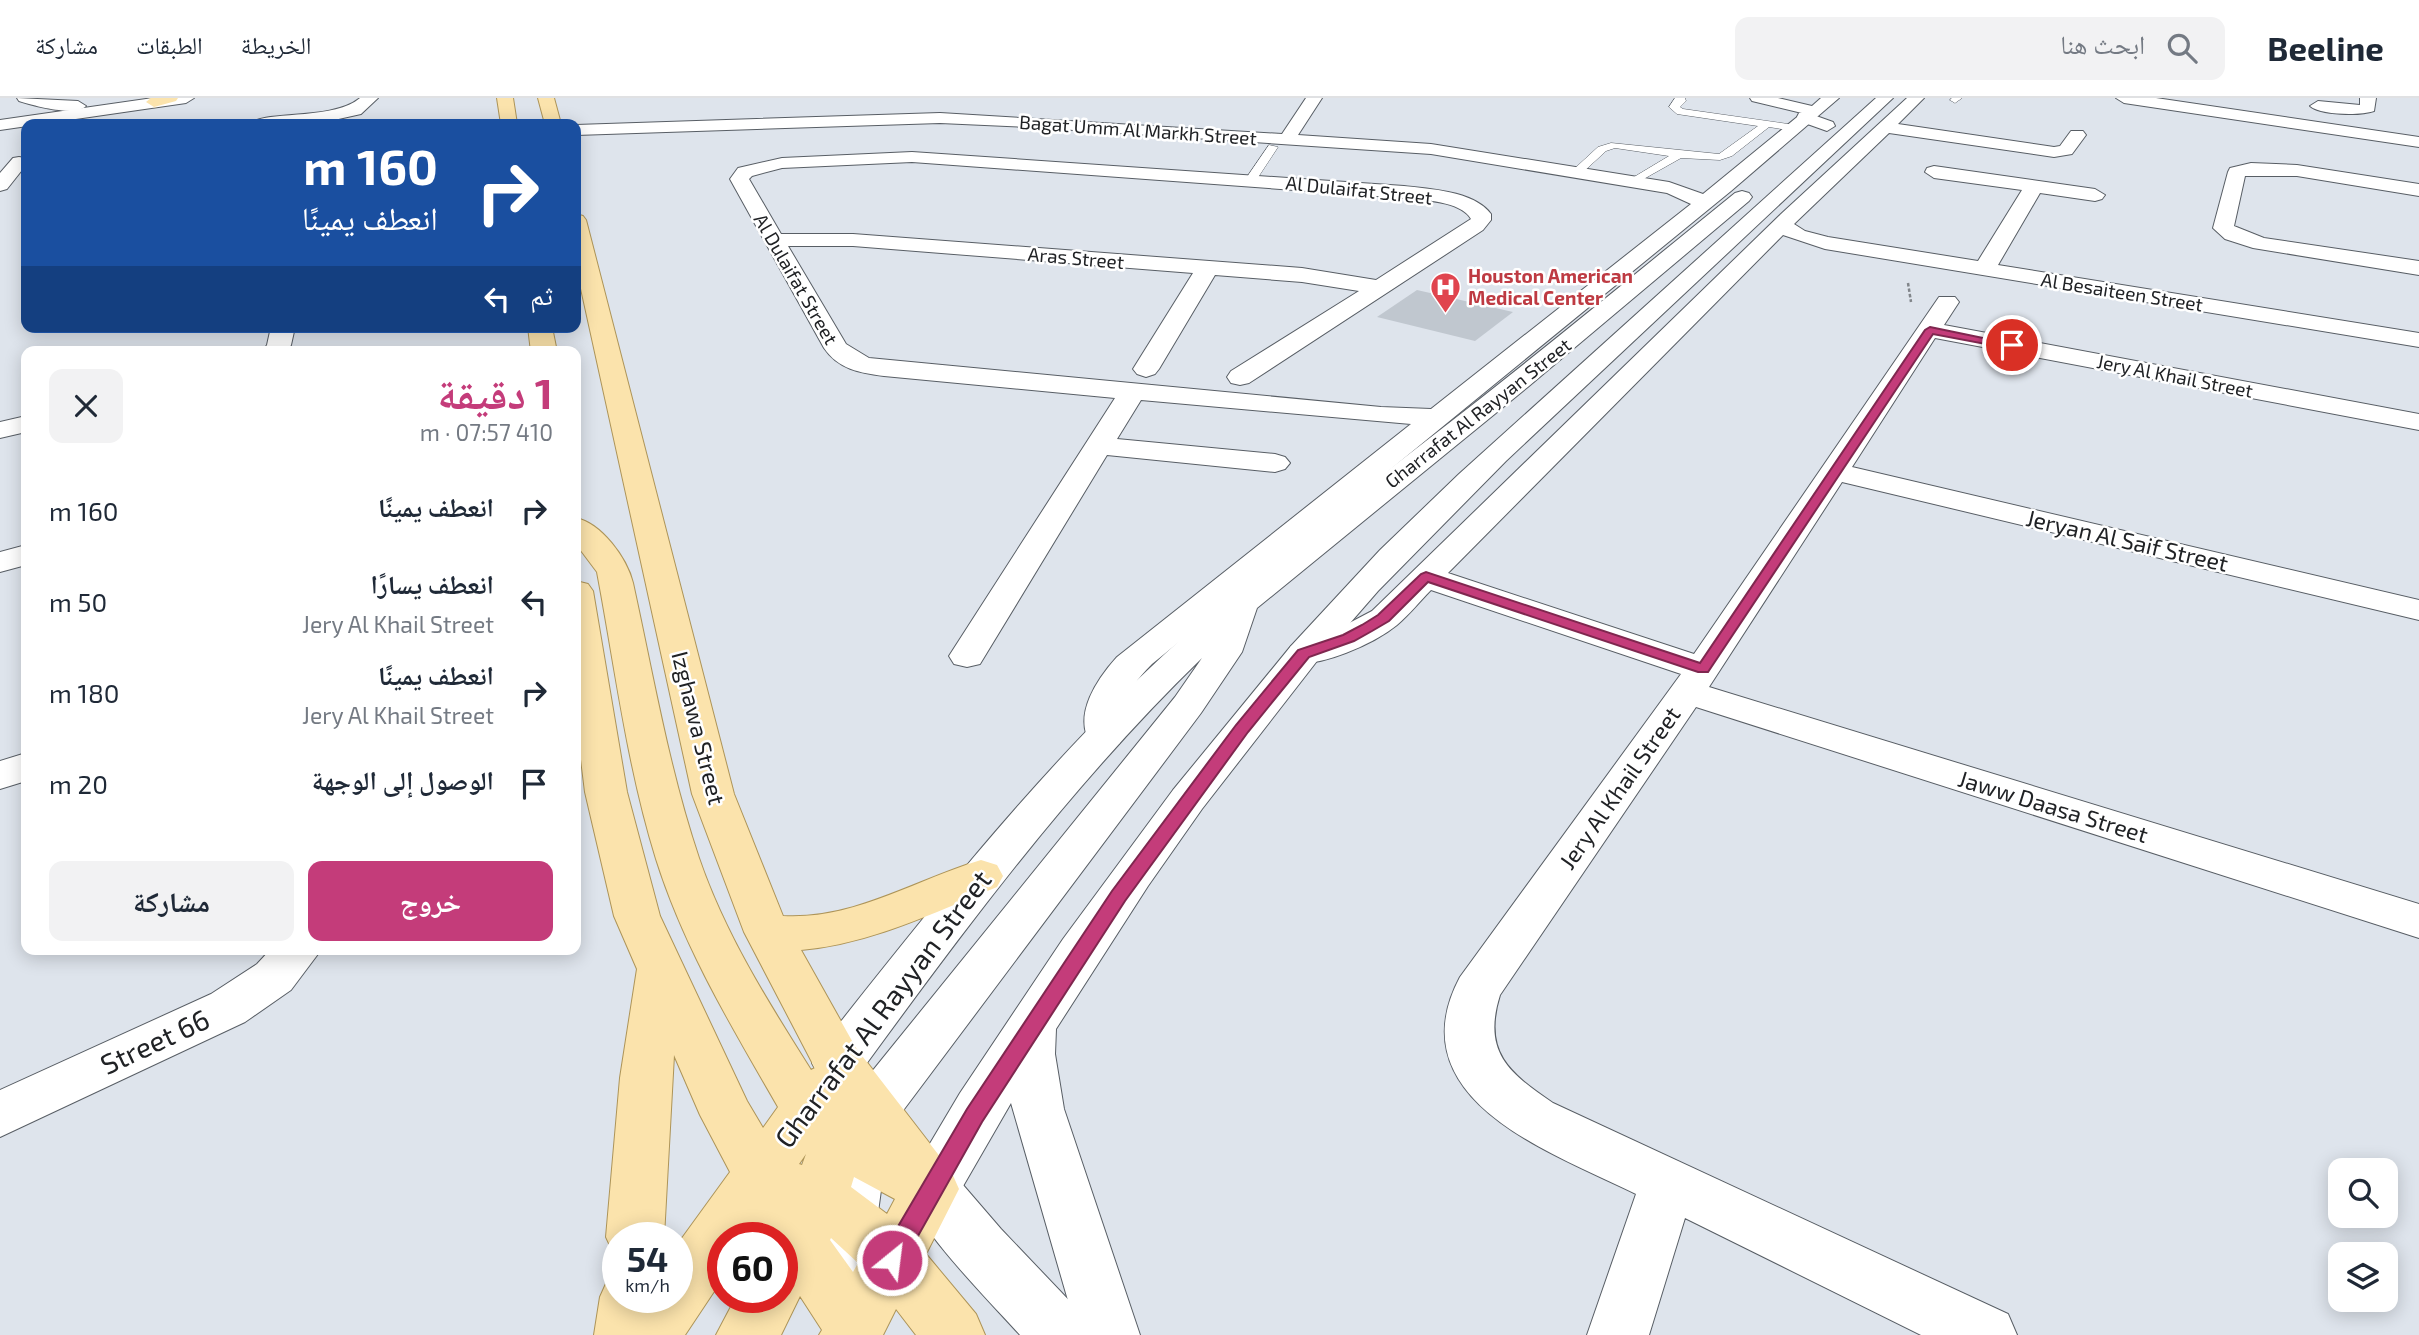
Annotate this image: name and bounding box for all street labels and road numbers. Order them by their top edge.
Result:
street label: Bagat Umm Al Markh Street [1018,110,1258,149]
street label: Al Dulaifat Street [1285,170,1434,209]
street label: Al Dulaifat Street [750,209,843,348]
street label: Aras Street [1027,242,1125,273]
street label: Al Besaiteen Street [2039,267,2205,316]
street label: Gharrafat Al Rayyan Street [1380,333,1575,492]
street label: Jery Al Khail Street [2095,349,2255,402]
street label: Jeryan Al Saif Street [2024,503,2231,577]
street label: Izghawa Street [666,648,732,808]
street label: Jery Al Khail Street [1553,701,1686,874]
street label: Jaww Daasa Street [1955,764,2152,848]
street label: Gharrafat Al Rayyan Street [767,863,998,1154]
street label: Street 66 [95,1001,214,1081]

